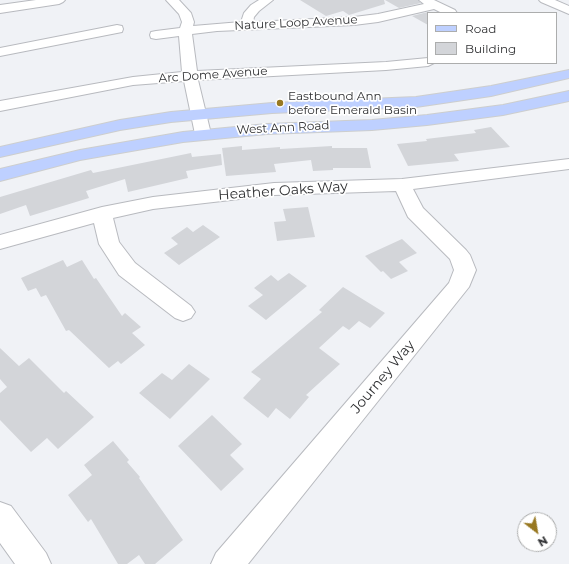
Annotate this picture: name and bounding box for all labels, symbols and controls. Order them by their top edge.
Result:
legend [427,12,557,64]
street label: Nature Loop Avenue [234,13,358,33]
text: Road [465,21,496,36]
text: Building [465,41,516,56]
street label: Arc Dome Avenue [158,64,268,86]
place label: Eastbound Ann before Emerald Basin [288,89,417,117]
marker: Eastbound Ann before Emerald Basin [275,98,285,108]
street label: West Ann Road [236,118,330,138]
street label: Heather Oaks Way [218,178,348,204]
street label: Journey Way [348,337,418,417]
north arrow [517,512,557,552]
text: N [535,533,550,550]

